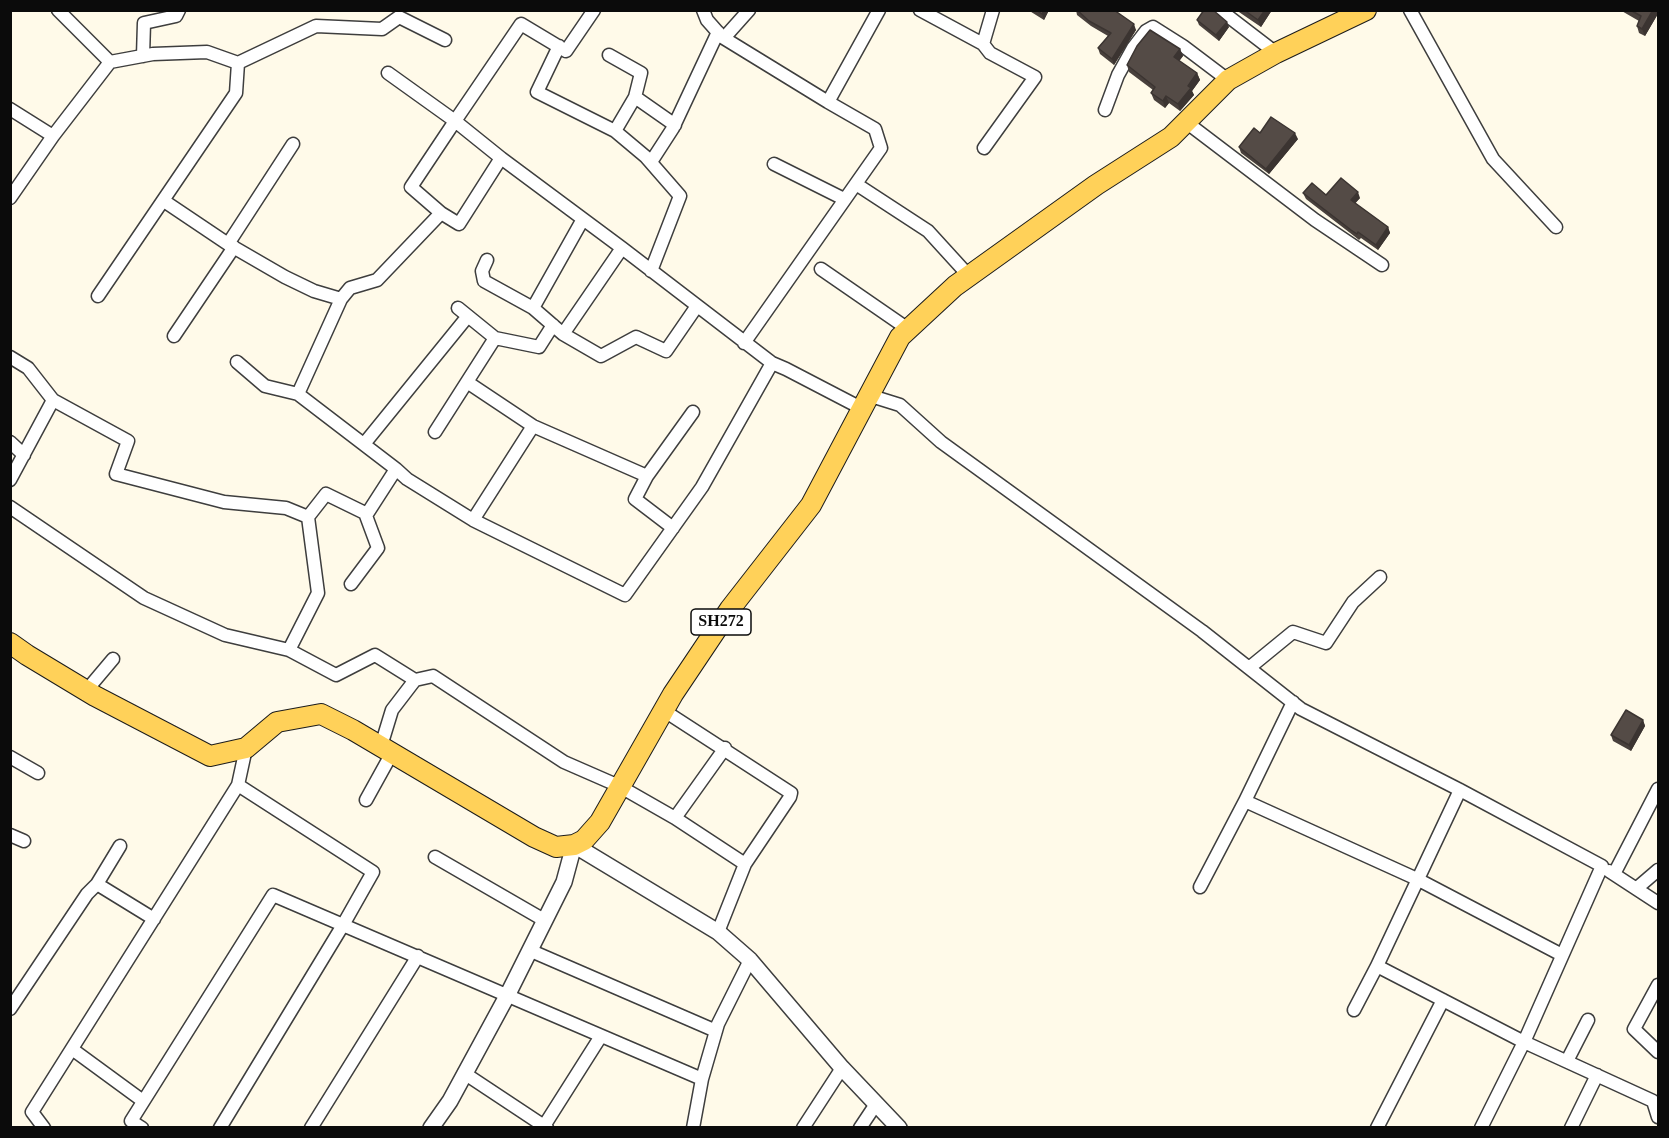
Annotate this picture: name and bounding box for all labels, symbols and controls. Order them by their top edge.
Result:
road number: SH272 [691,609,751,635]

